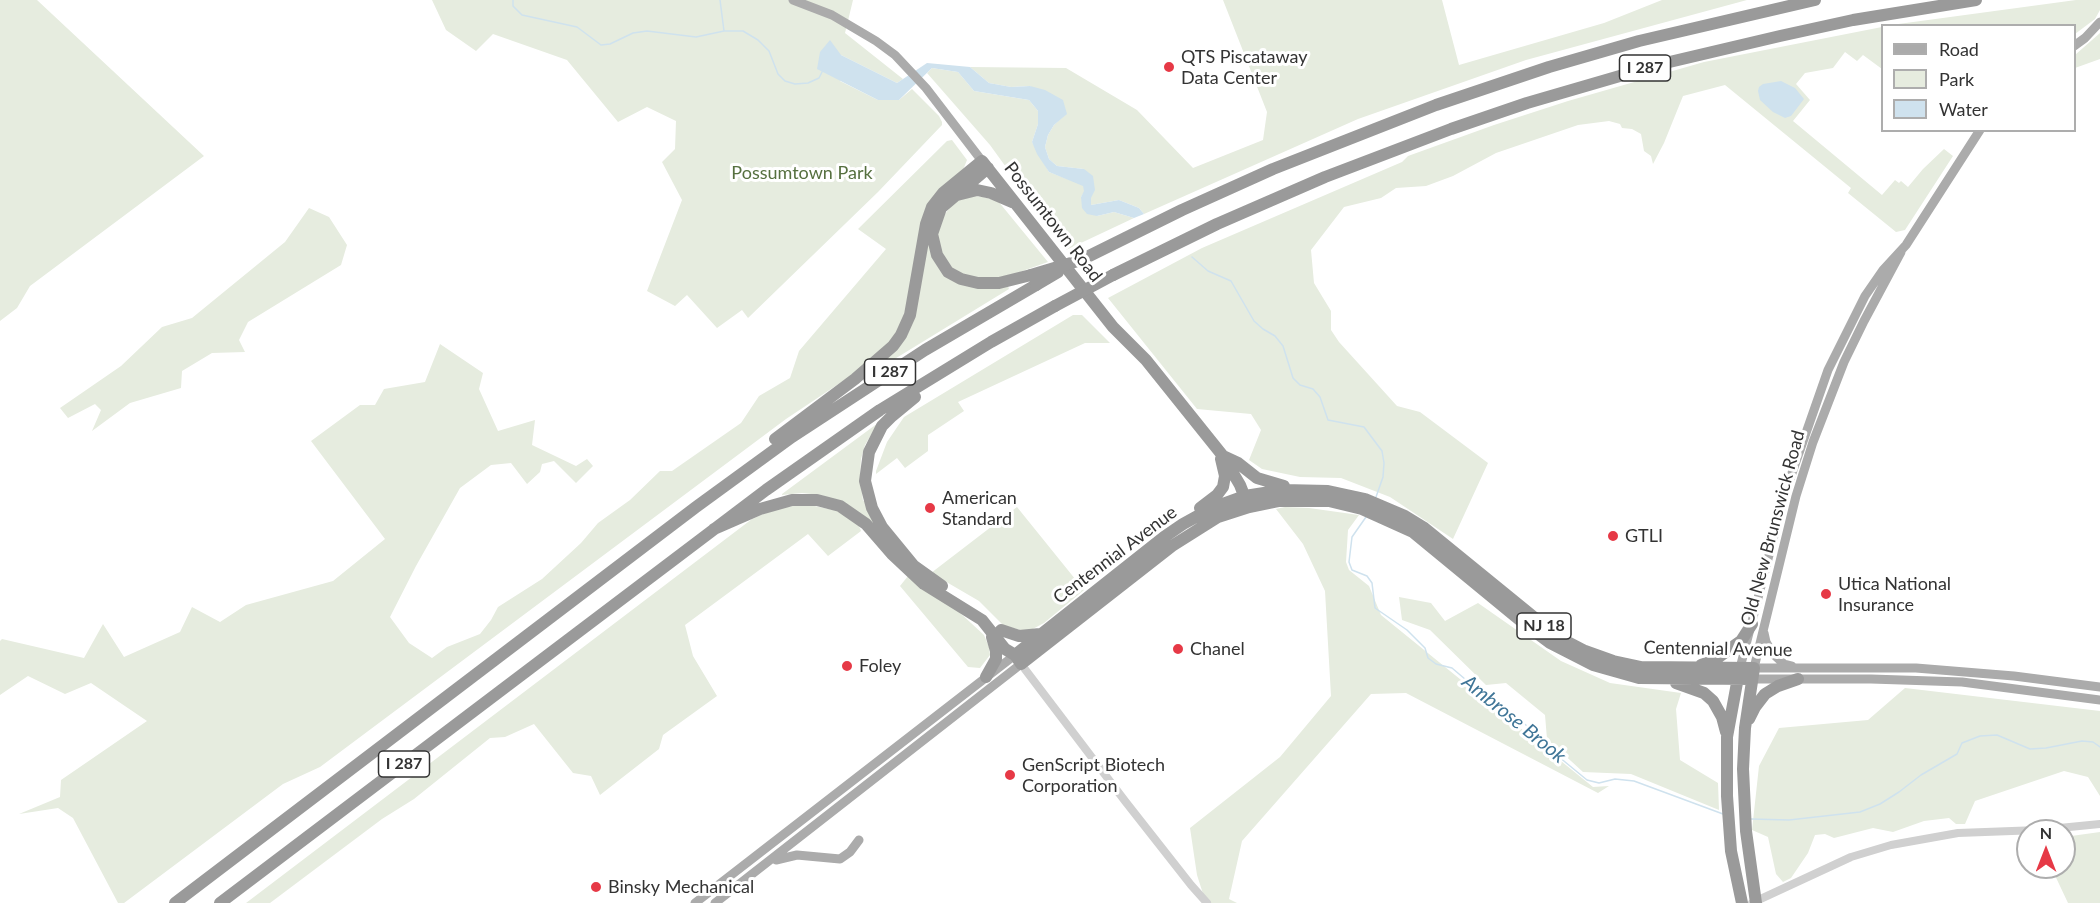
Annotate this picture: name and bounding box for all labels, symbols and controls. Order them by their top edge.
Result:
legend [1881,24,2076,132]
text: Road [1939,38,1979,60]
place label: QTS Piscataway Data Center [1181,46,1307,88]
road number: I 287 [1620,55,1670,81]
marker: QTS Piscataway Data Center [1162,60,1176,74]
text: Park [1939,68,1974,90]
text: Water [1939,98,1988,120]
street label: Possumtown Road [1000,158,1106,286]
park label: Possumtown Park [731,162,873,184]
road number: I 287 [864,359,916,385]
street label: Old New Brunswick Road [1737,428,1809,628]
place label: American Standard [942,487,1017,530]
marker: American Standard [923,501,937,515]
street label: Centennial Avenue [1049,502,1181,608]
place label: GTLI [1625,525,1663,547]
marker: GTLI [1606,529,1620,543]
place label: Utica National Insurance [1838,573,1951,616]
marker: Utica National Insurance [1819,587,1833,601]
road number: NJ 18 [1517,613,1571,639]
street label: Centennial Avenue [1643,637,1793,661]
place label: Chanel [1190,638,1245,660]
marker: Chanel [1171,642,1185,656]
place label: Foley [859,655,901,677]
marker: Foley [840,659,854,673]
water label: Ambrose Brook [1457,670,1571,768]
road number: I 287 [378,751,430,777]
place label: GenScript Biotech Corporation [1022,754,1165,796]
marker: GenScript Biotech Corporation [1003,768,1017,782]
north arrow [2016,819,2076,879]
text: N [2040,823,2052,842]
place label: Binsky Mechanical [608,876,754,898]
marker: Binsky Mechanical [589,880,603,894]

